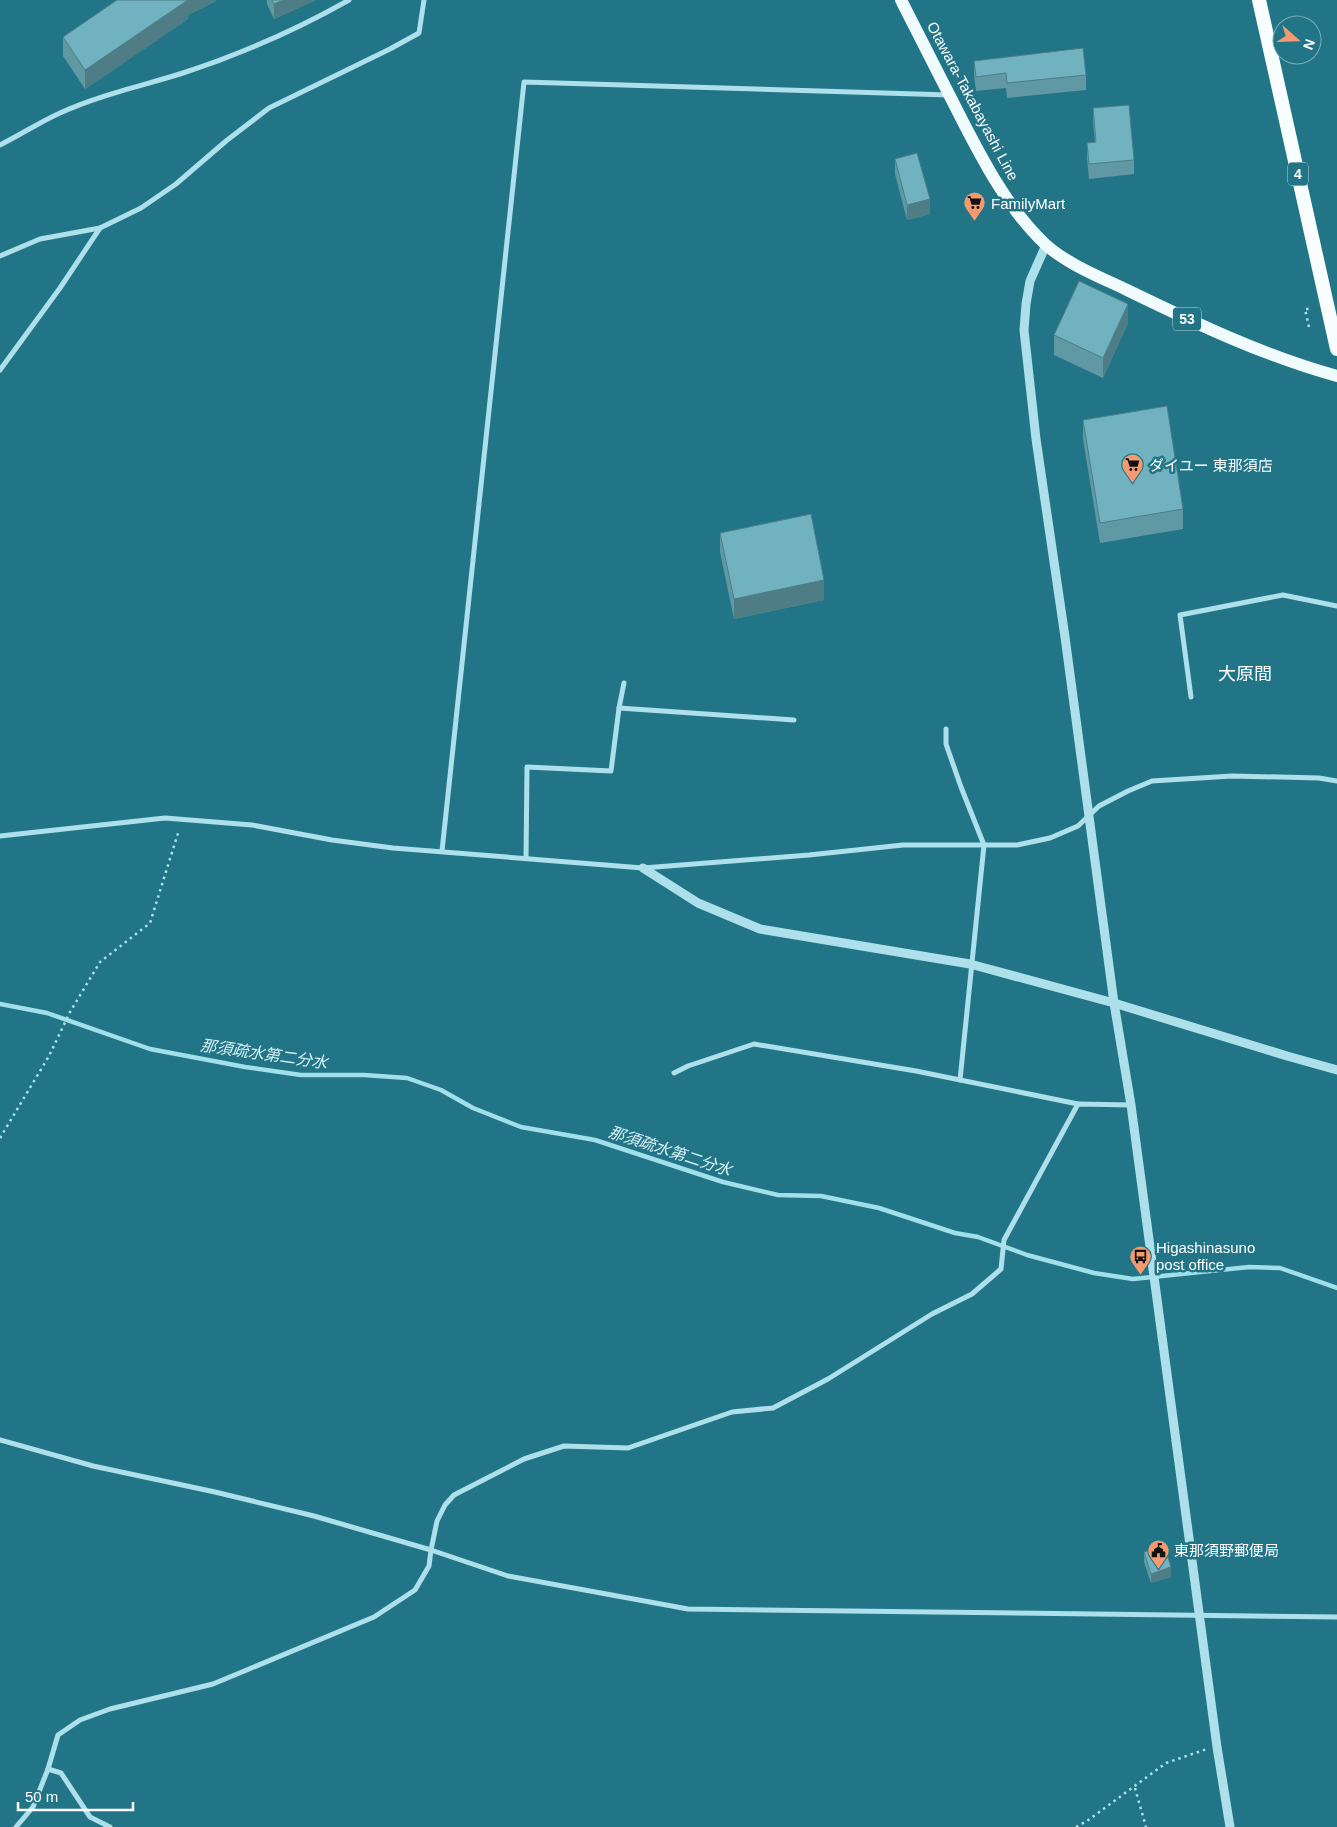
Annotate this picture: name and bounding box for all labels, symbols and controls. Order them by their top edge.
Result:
north arrow [1272,15,1322,65]
street label: Otawara-Takabayashi Line [924,19,1022,183]
text: N [1300,37,1318,52]
road number: 4 [1288,162,1308,185]
supermarket icon: FamilyMart [963,191,987,222]
place label: FamilyMart [991,195,1066,212]
road number: 53 [1173,308,1201,330]
supermarket icon: ダイユー 東那須店 [1121,453,1145,484]
place label: ダイユー 東那須店 [1149,457,1273,474]
district label: 大原間 [1218,664,1272,684]
water label: 那須疏水第二分水 [199,1037,331,1072]
water label: 那須疏水第二分水 [606,1123,735,1179]
place label: Higashinasuno post office [1156,1239,1255,1273]
bus stop icon: Higashinasuno post office [1128,1244,1152,1275]
public building icon: 東那須野郵便局 [1146,1538,1170,1569]
place label: 東那須野郵便局 [1174,1542,1279,1559]
scale bar [18,1780,132,1812]
text: 50 m [25,1788,58,1805]

